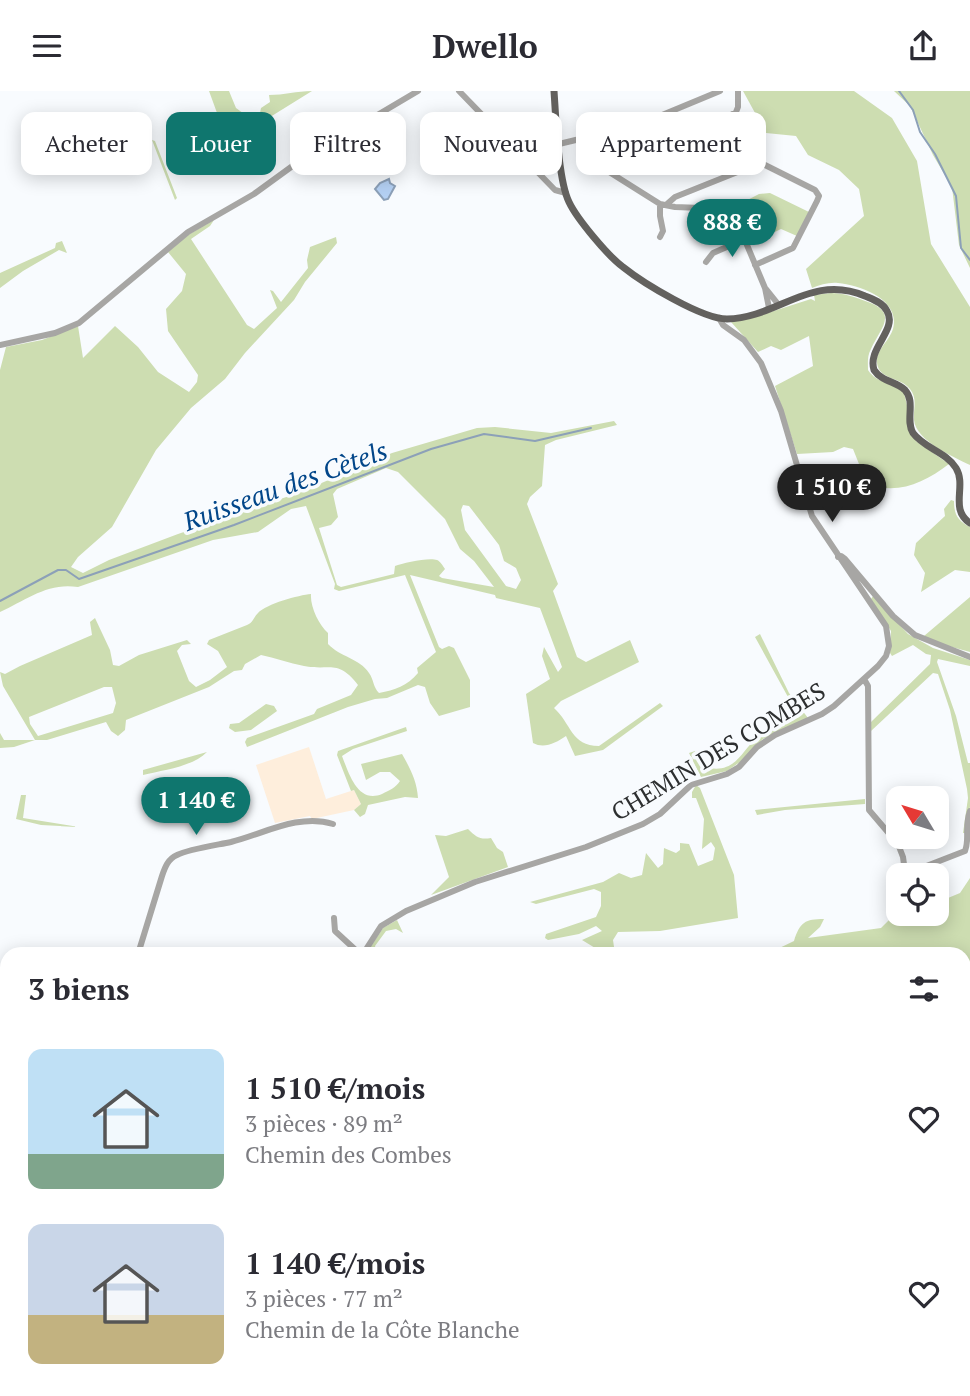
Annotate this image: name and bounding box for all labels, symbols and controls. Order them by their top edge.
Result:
text: Dwello [432,25,538,67]
icon: menu [28,27,66,65]
icon: share [904,27,942,65]
chip: Acheter [21,112,152,175]
chip: Louer [166,112,276,175]
chip: Filtres [290,112,406,175]
chip: Nouveau [420,112,562,175]
chip: Appartement [576,112,766,175]
pin: 888 € [683,199,781,259]
text: 888 € [703,206,761,237]
water label: Ruisseau des Cètels [177,432,392,538]
pin: 1 510 € [767,465,897,524]
text: 1 510 € [793,471,871,502]
street label: CHEMIN DES COMBES [605,674,831,828]
pin: 1 140 € [131,777,261,837]
text: 1 140 € [157,784,235,815]
north arrow [886,786,948,849]
map controls [886,786,949,926]
button: locate [886,863,949,926]
text: 3 biens [28,969,130,1009]
icon: filters [905,970,943,1008]
text: 1 510 €/mois [245,1068,425,1108]
icon: home [84,1077,168,1161]
icon: heart [905,1100,943,1138]
text: 3 pièces · 89 m² [245,1108,403,1139]
text: Chemin des Combes [245,1139,452,1170]
text: 1 140 €/mois [245,1243,425,1283]
icon: home [84,1252,168,1336]
icon: heart [905,1275,943,1313]
text: 3 pièces · 77 m² [245,1283,403,1314]
text: Chemin de la Côte Blanche [245,1314,520,1345]

